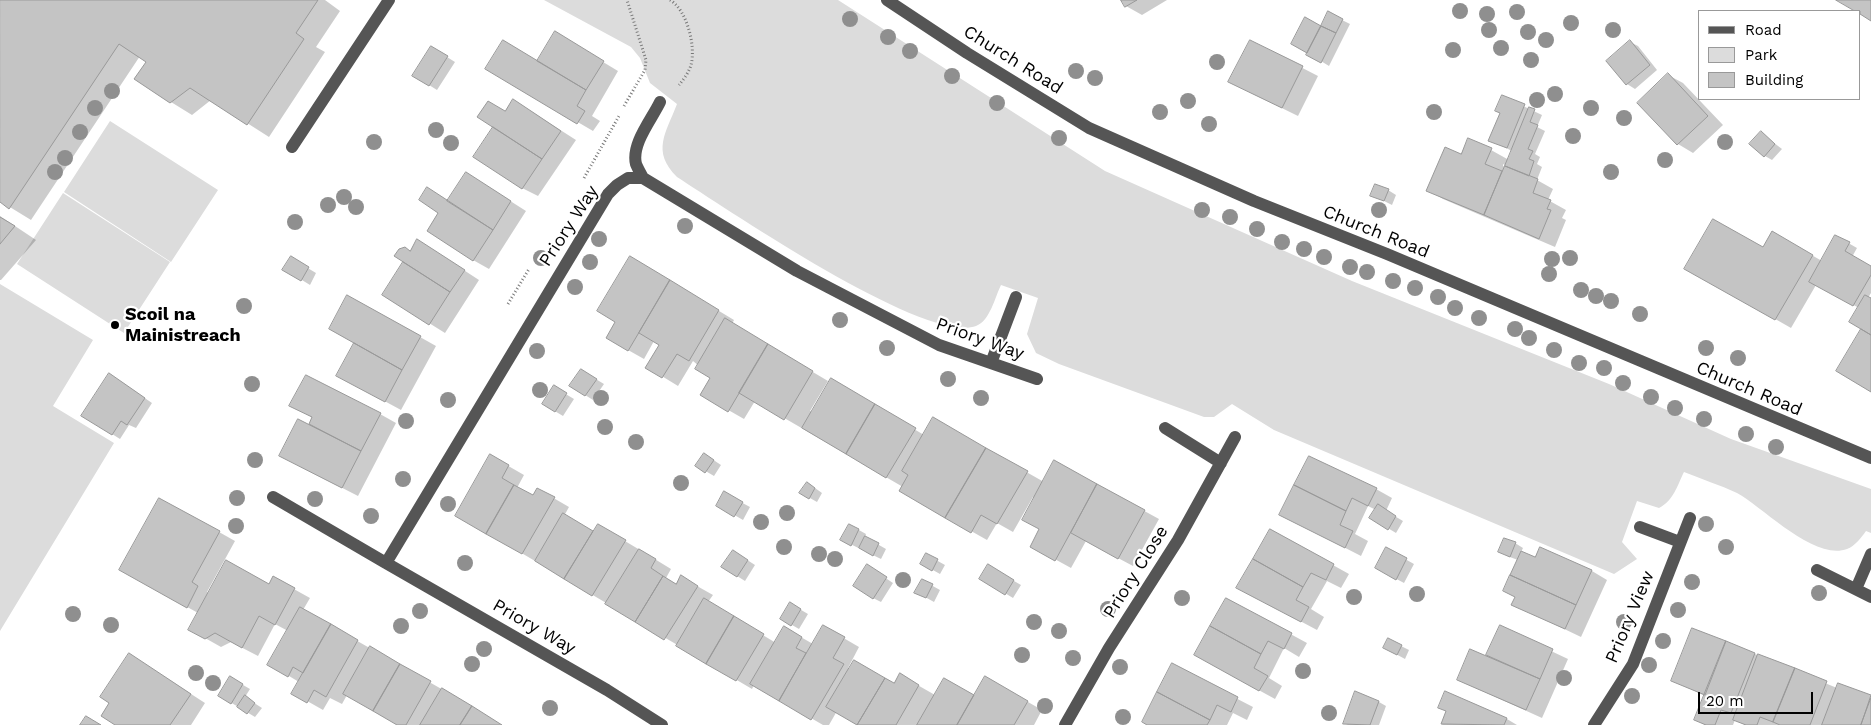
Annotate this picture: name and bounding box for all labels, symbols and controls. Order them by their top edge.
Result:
legend [1698,10,1861,100]
street label: Church Road [959,21,1067,99]
text: Road [1745,21,1782,39]
text: Park [1745,46,1777,64]
text: Building [1745,71,1803,89]
street label: Priory Way [535,181,603,271]
street label: Church Road [1320,201,1432,263]
place label: Scoil na Mainistreach [125,304,241,346]
street label: Priory Way [933,313,1027,365]
marker: Scoil na Mainistreach [109,319,121,331]
street label: Church Road [1693,357,1805,421]
street label: Priory Close [1099,522,1173,622]
street label: Priory View [1601,568,1659,666]
street label: Priory Way [489,595,579,659]
scale bar [1701,682,1816,714]
text: 20 m [1706,692,1744,710]

